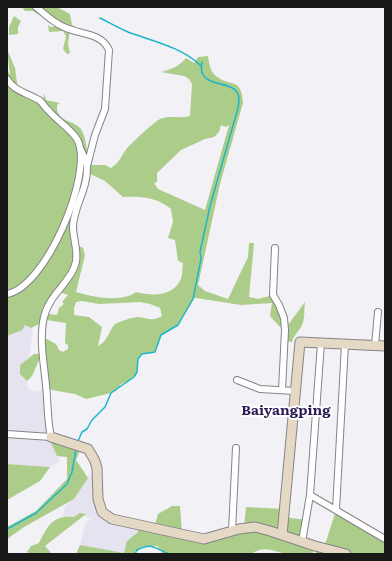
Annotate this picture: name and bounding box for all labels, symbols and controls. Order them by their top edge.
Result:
district label: Baiyangping [241,403,331,419]

